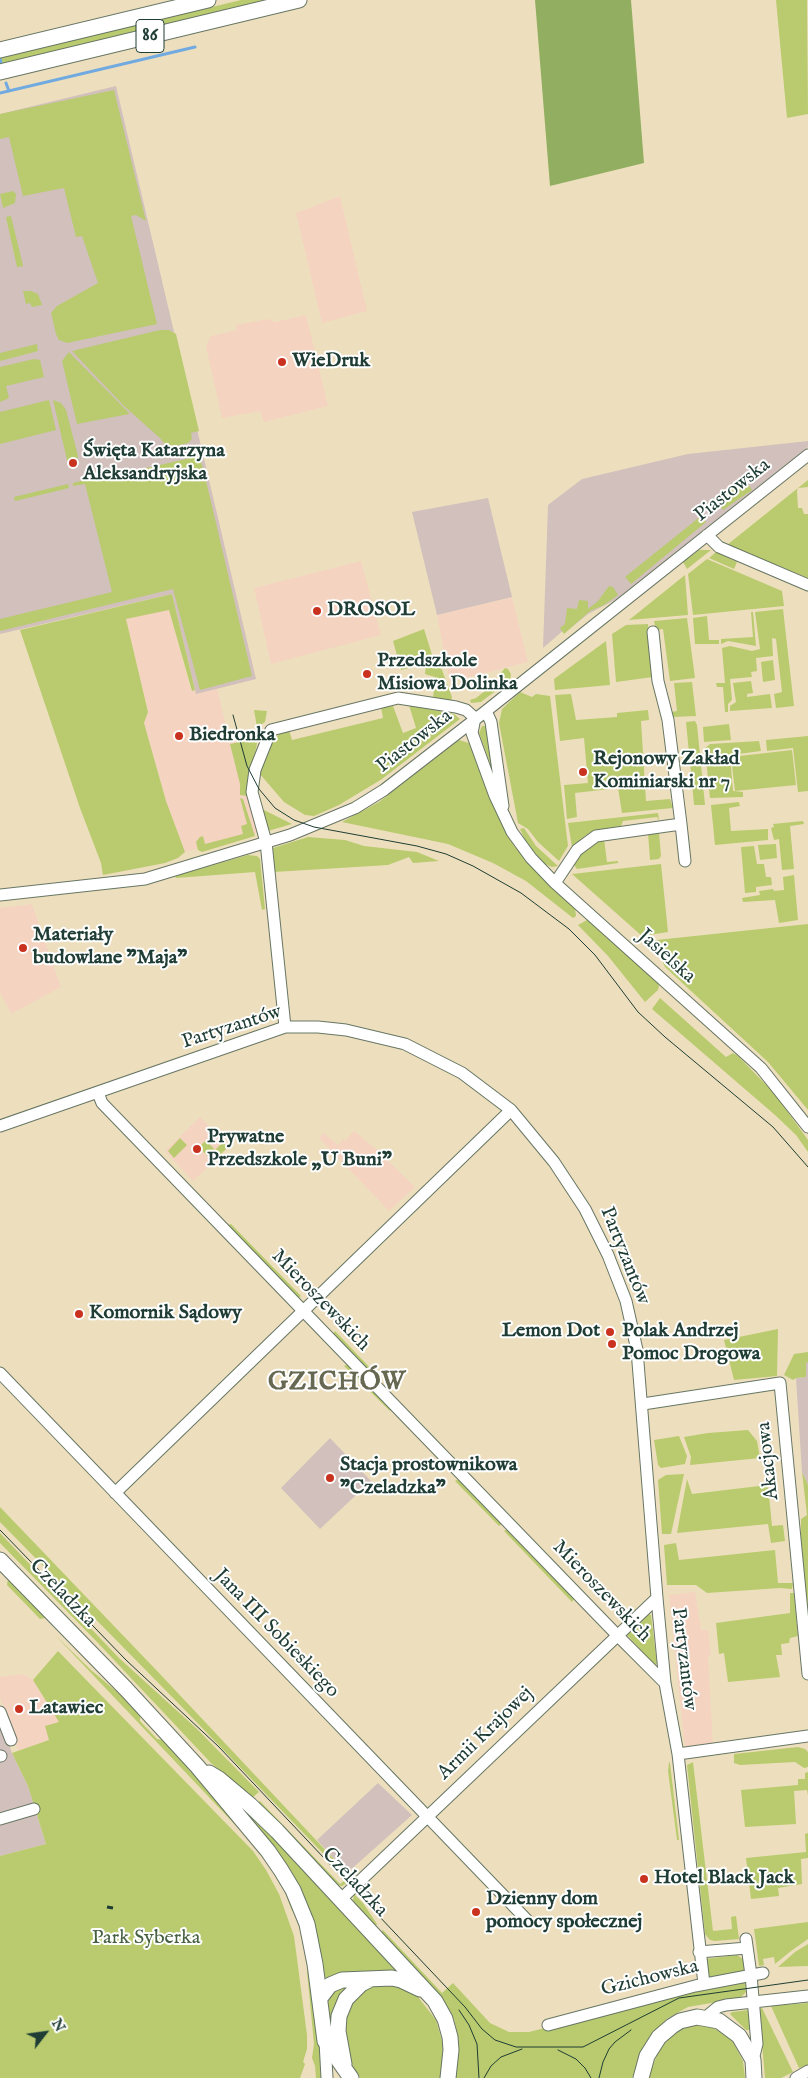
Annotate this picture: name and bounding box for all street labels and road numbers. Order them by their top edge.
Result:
road number: 86 [136,20,164,52]
street label: Piastowska [690,454,776,528]
street label: Piastowska [372,705,458,779]
street label: Jasielska [632,925,700,989]
street label: Partyzantów [179,1001,285,1055]
street label: Partyzantów [594,1204,654,1308]
street label: Mieroszewskich [265,1245,375,1357]
street label: Akacjowa [753,1421,785,1501]
street label: Mieroszewskich [546,1536,656,1648]
street label: Czeladzka [24,1555,100,1633]
street label: Jana III Sobieskiego [208,1565,344,1703]
street label: Partyzantów [665,1606,701,1712]
street label: Armii Krajowej [433,1682,539,1786]
street label: Czeladzka [316,1843,392,1923]
street label: Gzichowska [599,1955,701,2003]

